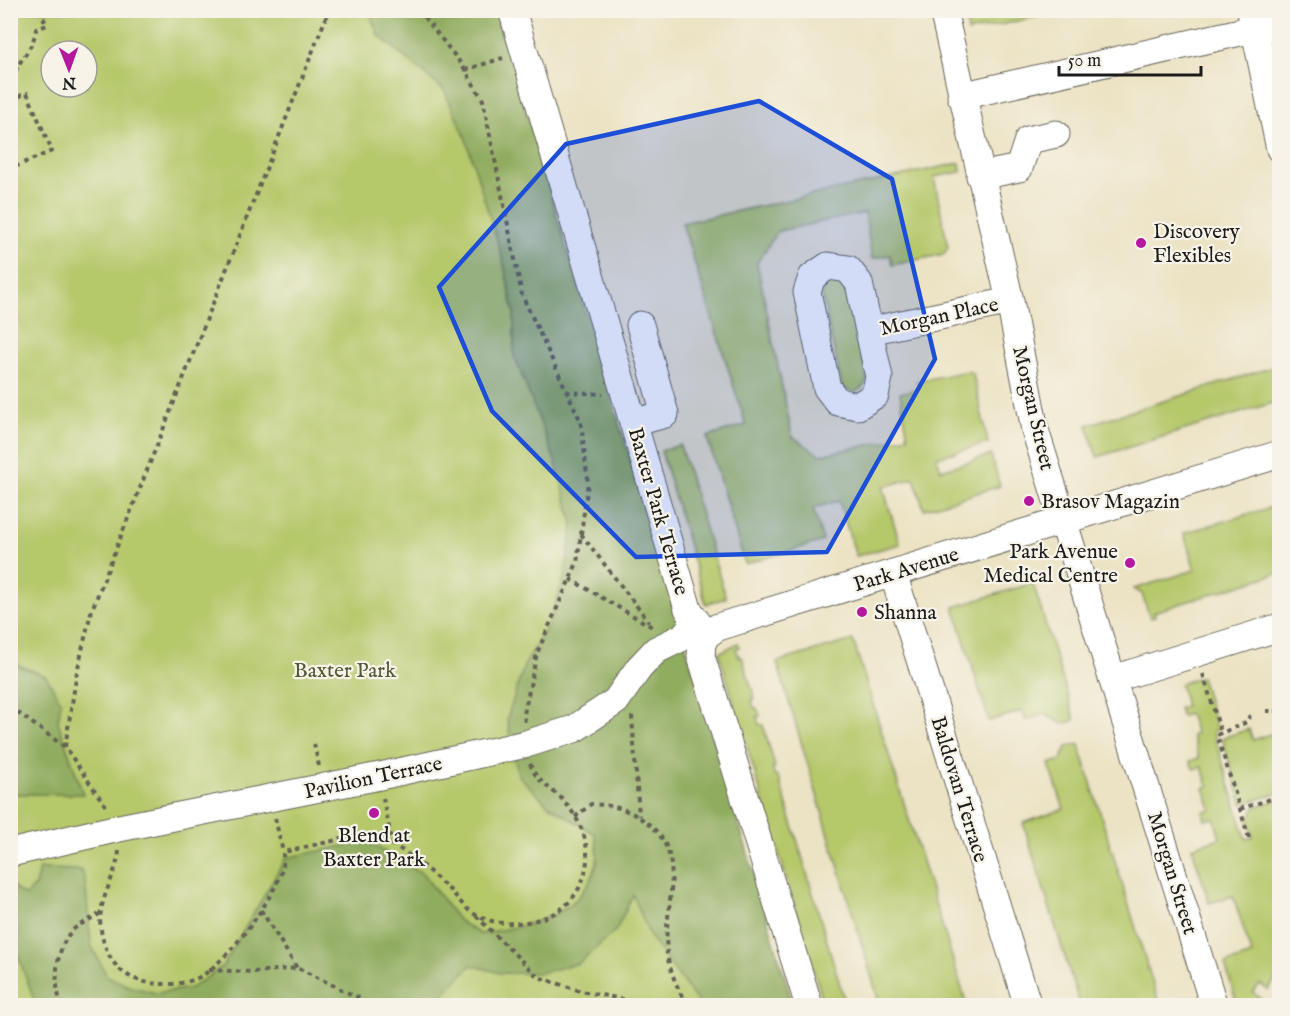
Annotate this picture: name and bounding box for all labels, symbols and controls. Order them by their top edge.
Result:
north arrow [39,39,99,99]
scale bar [1059,39,1202,77]
text: 50 m [1068,50,1101,73]
text: N [62,72,77,92]
place label: Discovery Flexibles [1153,219,1241,270]
marker: Discovery Flexibles [1134,236,1148,250]
street label: Morgan Place [878,292,1001,343]
street label: Morgan Street [1005,343,1060,473]
street label: Baxter Park Terrace [621,424,694,599]
place label: Brasov Magazin [1041,489,1180,516]
marker: Brasov Magazin [1022,494,1036,508]
place label: Park Avenue Medical Centre [983,539,1118,590]
street label: Park Avenue [851,542,963,599]
marker: Park Avenue Medical Centre [1123,556,1137,570]
place label: Shanna [874,600,937,627]
marker: Shanna [855,605,869,619]
park label: Baxter Park [294,658,397,685]
street label: Baldovan Terrace [924,713,994,866]
street label: Pavilion Terrace [302,751,445,806]
marker: Blend at Baxter Park [367,806,381,820]
street label: Morgan Street [1140,809,1203,938]
place label: Blend at Baxter Park [323,823,426,874]

